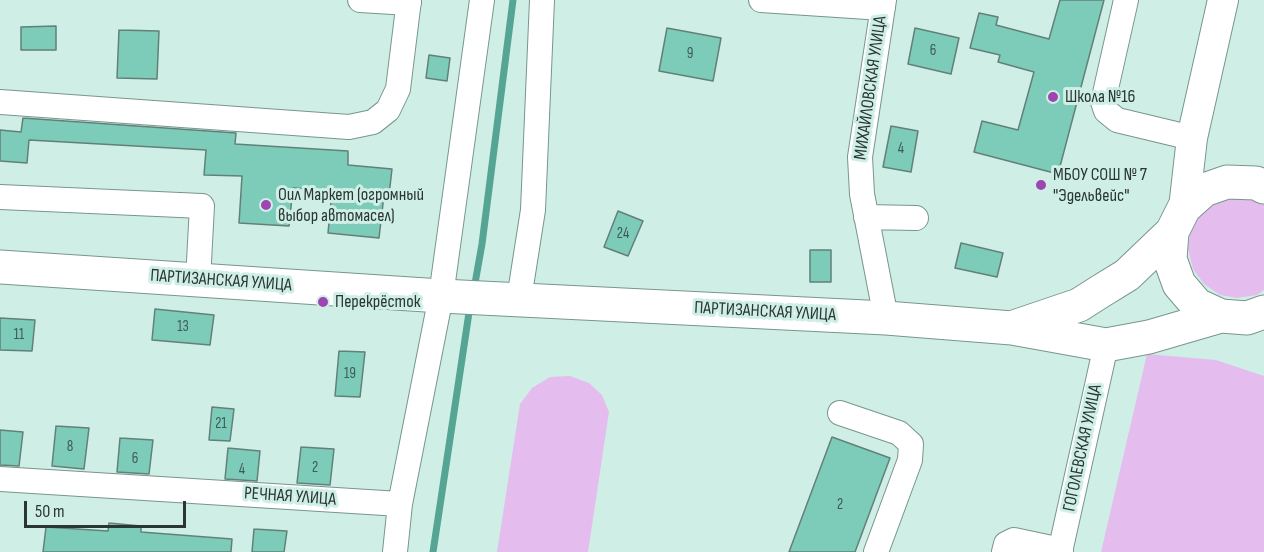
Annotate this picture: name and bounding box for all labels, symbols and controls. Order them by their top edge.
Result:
street label: МИХАЙЛОВСКАЯ УЛИЦА [850,15,892,161]
house number: 6 [930,42,936,60]
house number: 9 [687,45,693,63]
place label: Школа №16 [1065,86,1135,108]
marker: Школа №16 [1046,90,1060,104]
house number: 4 [898,140,904,158]
place label: МБОУ СОШ № 7 "Эдельвейс" [1053,164,1147,207]
marker: МБОУ СОШ № 7 "Эдельвейс" [1034,178,1048,192]
place label: Оил Маркет (огромный выбор автомасел) [278,184,424,226]
marker: Оил Маркет (огромный выбор автомасел) [259,198,273,212]
house number: 24 [617,225,629,243]
street label: ПАРТИЗАНСКАЯ УЛИЦА [149,265,293,297]
place label: Перекрёсток [335,291,420,313]
marker: Перекрёсток [316,295,330,309]
street label: ПАРТИЗАНСКАЯ УЛИЦА [694,298,836,326]
house number: 13 [177,318,189,336]
house number: 11 [14,326,24,344]
house number: 19 [344,365,356,383]
street label: ГОГОЛЕВСКАЯ УЛИЦА [1059,382,1107,514]
house number: 21 [215,415,227,433]
house number: 8 [67,438,73,456]
house number: 6 [132,450,138,468]
house number: 2 [312,459,318,477]
house number: 4 [239,461,245,479]
street label: РЕЧНАЯ УЛИЦА [243,483,337,511]
scale bar [27,489,189,527]
house number: 2 [837,496,843,514]
text: 50 m [35,501,65,522]

